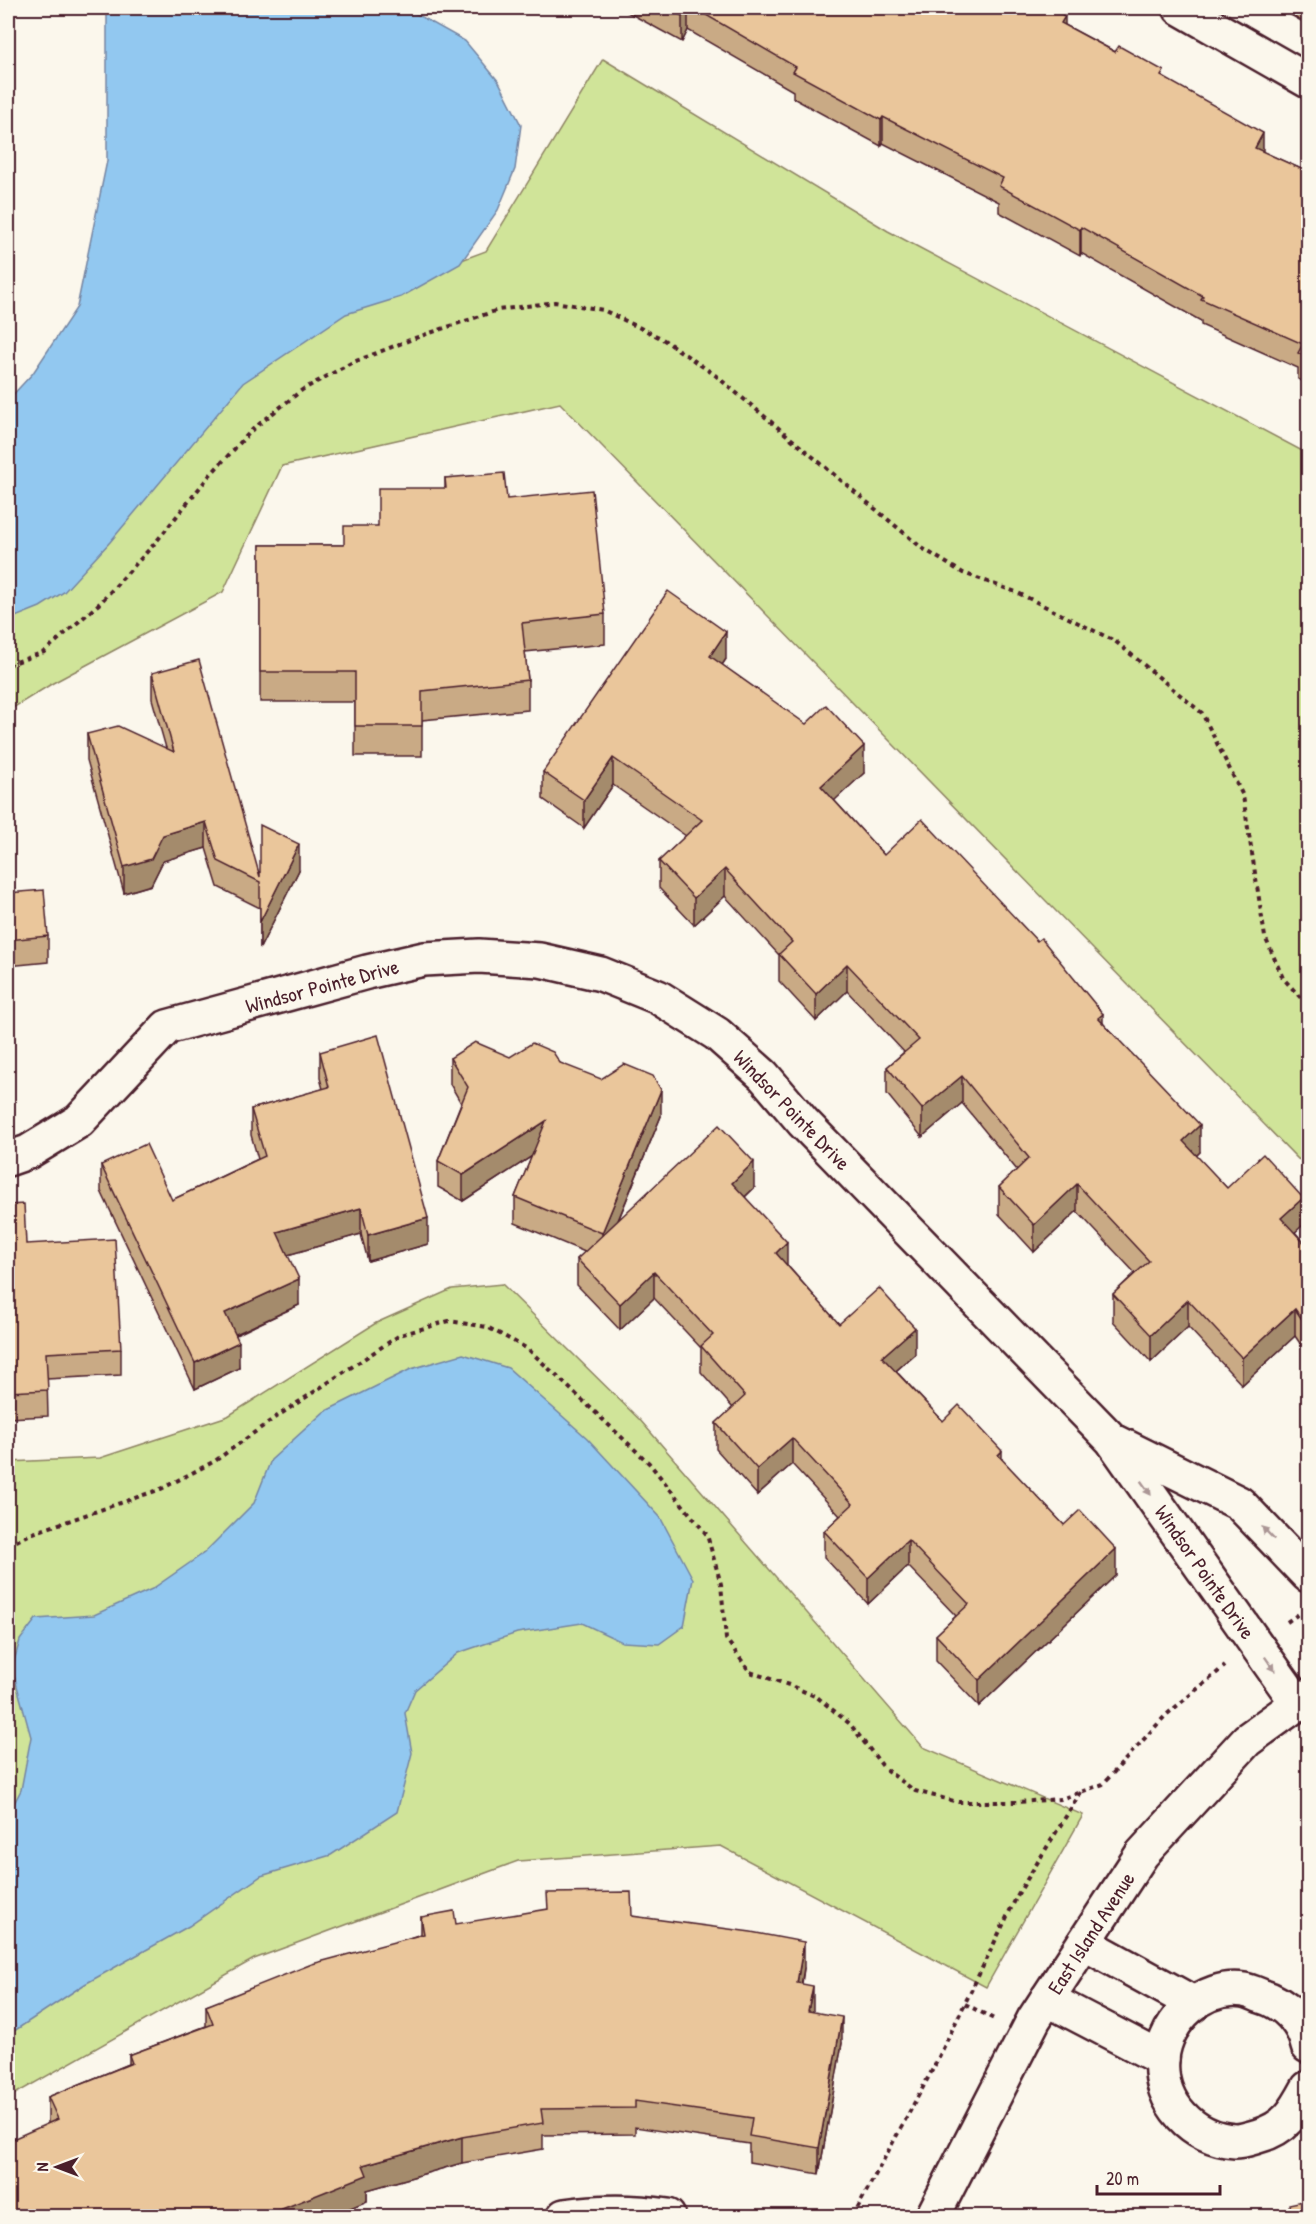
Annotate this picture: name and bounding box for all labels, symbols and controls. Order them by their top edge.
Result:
street label: Windsor Pointe Drive [242,952,402,1020]
street label: Windsor Pointe Drive [727,1043,857,1177]
one-way arrow [1140,1479,1152,1495]
street label: Windsor Pointe Drive [1148,1499,1262,1645]
one-way arrow [1261,1525,1275,1540]
one-way arrow [1264,1656,1276,1672]
street label: East Island Avenue [1041,1866,1141,2000]
north arrow [27,2137,87,2197]
scale bar [1097,2158,1220,2196]
text: N [31,2162,53,2171]
text: 20 m [1106,2166,1139,2191]

